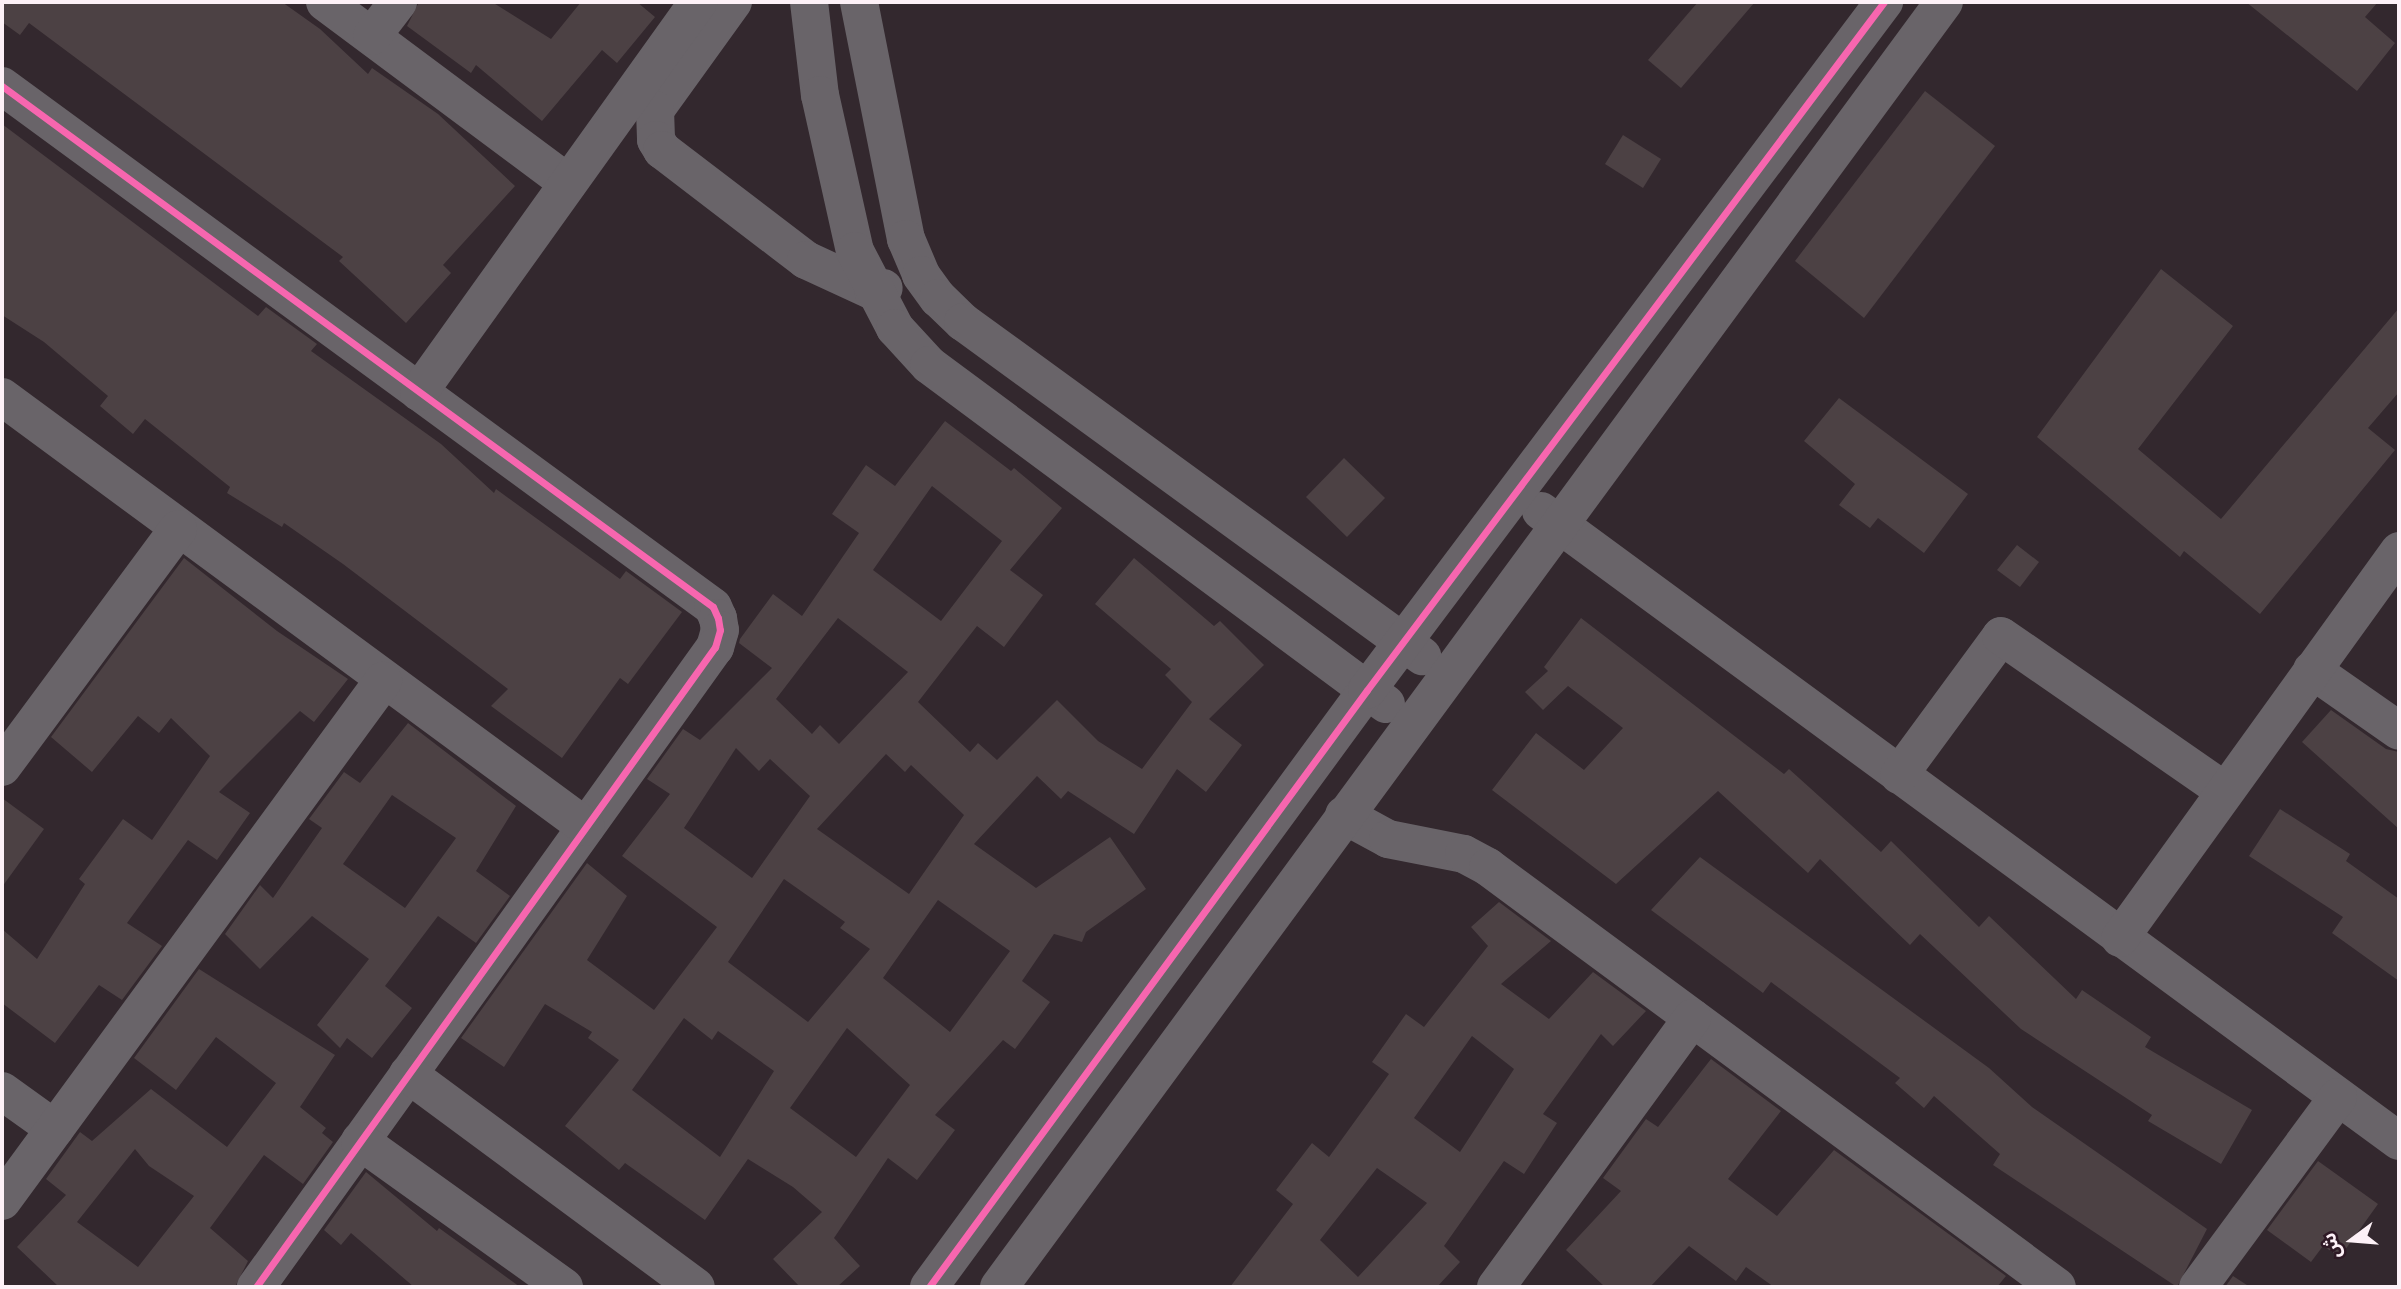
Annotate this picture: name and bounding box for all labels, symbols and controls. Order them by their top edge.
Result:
north arrow [2317,1205,2387,1275]
text: ش [2316,1230,2347,1262]

